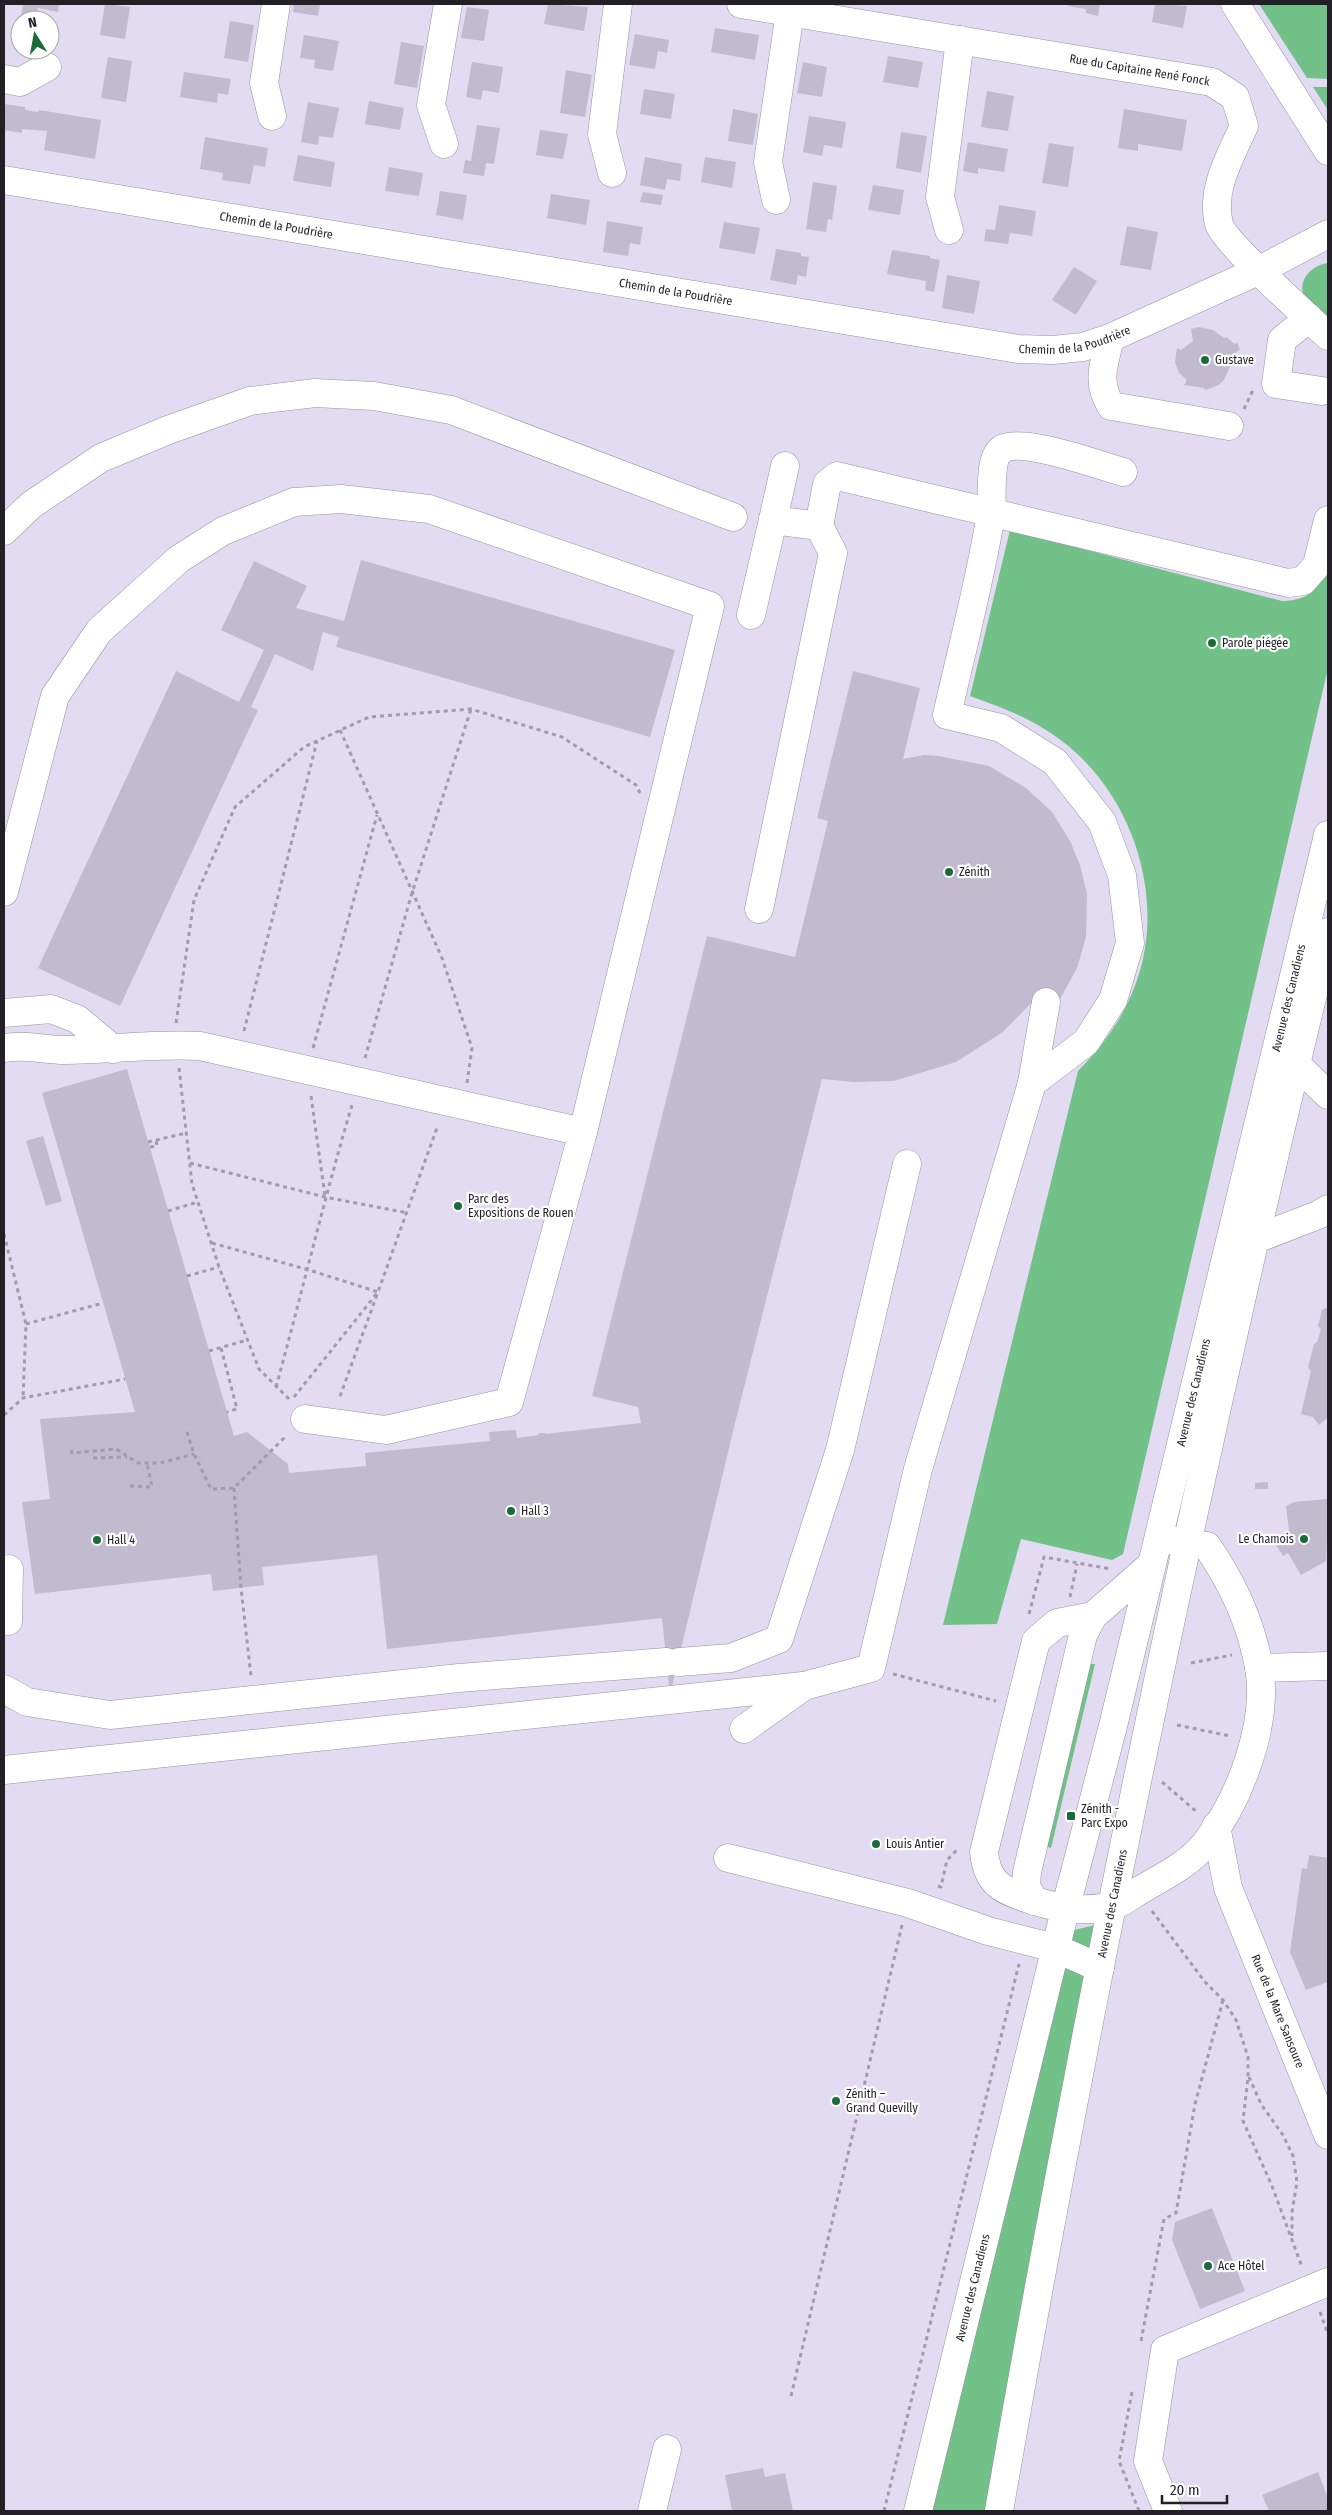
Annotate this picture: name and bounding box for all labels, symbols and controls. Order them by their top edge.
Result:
north arrow [10,10,60,60]
text: N [27,14,38,32]
street label: Rue du Capitaine René Fonck [1068,52,1211,89]
street label: Chemin de la Poudrière [219,209,334,242]
street label: Chemin de la Poudrière [618,276,733,308]
street label: Chemin de la Poudrière [1019,323,1133,357]
place label: Gustave [1215,353,1254,367]
marker: Gustave [1199,354,1211,366]
place label: Parole piégée [1222,636,1288,650]
marker: Parole piégée [1206,637,1218,649]
place label: Zénith [959,865,990,879]
marker: Zénith [943,866,955,878]
street label: Avenue des Canadiens [1269,943,1308,1053]
place label: Parc des Expositions de Rouen [468,1192,574,1220]
marker: Parc des Expositions de Rouen [452,1200,464,1212]
street label: Avenue des Canadiens [1174,1337,1213,1448]
place label: Hall 3 [521,1504,549,1518]
marker: Hall 3 [505,1505,517,1517]
place label: Le Chamois [1238,1532,1294,1546]
place label: Hall 4 [107,1533,135,1547]
marker: Le Chamois [1298,1533,1310,1545]
marker: Hall 4 [91,1534,103,1546]
place label: Zénith - Parc Expo [1081,1802,1128,1830]
marker: Zénith - Parc Expo [1065,1810,1077,1822]
place label: Louis Antier [886,1837,945,1851]
marker: Louis Antier [870,1838,882,1850]
street label: Avenue des Canadiens [1095,1848,1130,1959]
street label: Rue de la Mare Sansoure [1249,1952,1307,2070]
place label: Zénith – Grand Quevilly [846,2087,918,2115]
marker: Zénith – Grand Quevilly [830,2095,842,2107]
street label: Avenue des Canadiens [953,2232,993,2343]
place label: Ace Hôtel [1218,2259,1264,2273]
marker: Ace Hôtel [1202,2260,1214,2272]
scale bar [1162,2472,1227,2504]
text: 20 m [1170,2481,1200,2499]

